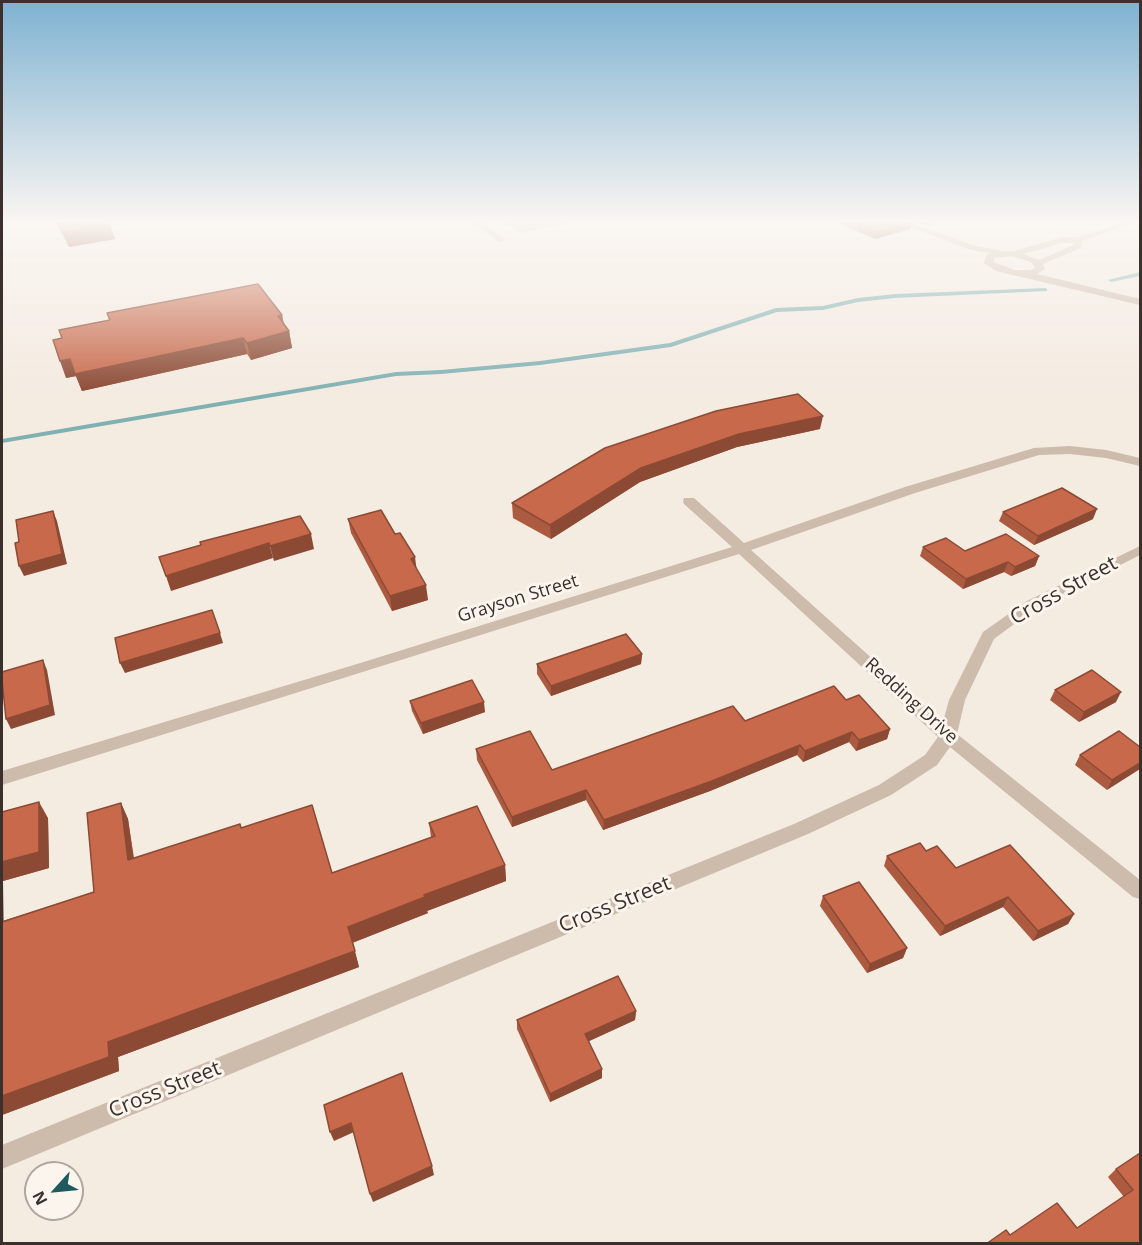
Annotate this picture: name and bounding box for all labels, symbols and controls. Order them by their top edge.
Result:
street label: Cross Street [1006,551,1122,631]
street label: Grayson Street [455,570,581,628]
street label: Redding Drive [860,654,962,748]
street label: Cross Street [555,871,675,939]
street label: Cross Street [105,1056,225,1124]
north arrow [24,1161,84,1221]
text: N [27,1187,53,1209]

